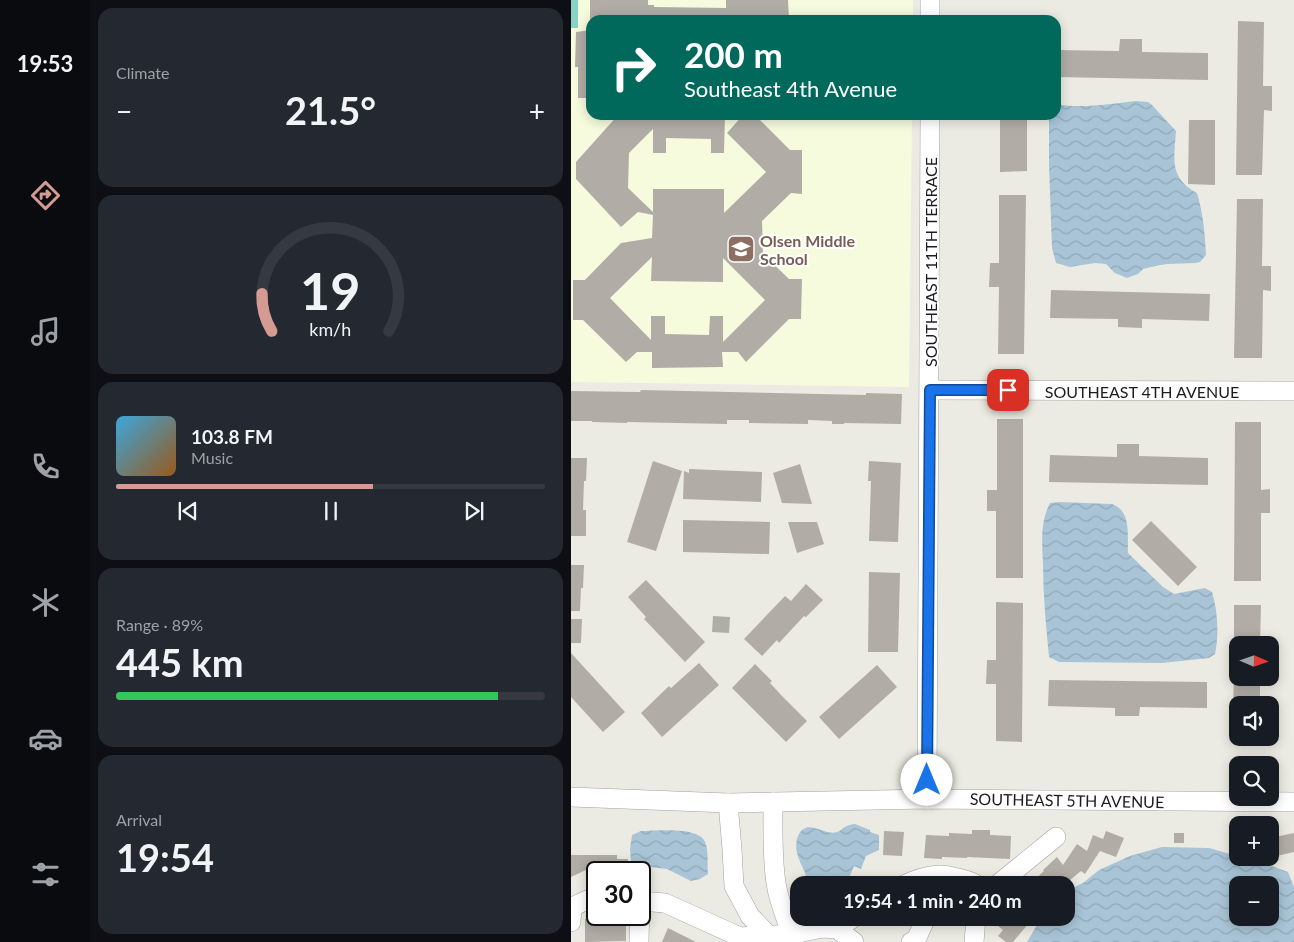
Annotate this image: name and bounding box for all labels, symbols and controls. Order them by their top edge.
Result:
text: 200 m [684,33,783,75]
icon: right [601,35,666,100]
text: 19:53 [17,50,73,77]
text: Climate [116,63,169,82]
text: Southeast 4th Avenue [684,75,897,102]
text: 21.5° [285,87,376,133]
text: − [116,94,132,128]
text: + [529,94,545,128]
street label: SOUTHEAST 11TH TERRACE [921,157,940,367]
icon: directions [28,178,63,213]
place label: Olsen Middle School [760,231,855,268]
school or university icon: Olsen Middle School [726,234,756,264]
text: 19 [300,259,361,321]
icon: music [28,314,63,349]
text: km/h [310,318,351,340]
pin [987,369,1029,411]
icon: arrive [994,376,1022,404]
street label: SOUTHEAST 4TH AVENUE [1045,382,1239,401]
text: 103.8 FM [191,425,273,448]
text: Music [191,448,233,467]
icon: phone [28,449,63,484]
icon: previous [174,497,202,525]
icon: pause [317,497,345,525]
icon: next [460,497,488,525]
icon: climate [28,585,63,620]
text: Range · 89% [116,615,203,634]
north arrow [1229,636,1279,686]
map controls [1229,636,1279,926]
text: 445 km [116,639,244,685]
button: sound [1229,696,1279,746]
icon: car [28,721,63,756]
position arrow [900,753,952,805]
button: search [1229,756,1279,806]
street label: SOUTHEAST 5TH AVENUE [970,789,1164,811]
text: Arrival [116,810,162,829]
button: + [1229,816,1279,866]
text: 19:54 [116,834,214,880]
icon: filters [28,857,63,892]
speed limit sign: 30 [586,861,651,926]
button: − [1229,876,1279,926]
text: 19:54 · 1 min · 240 m [843,889,1022,912]

